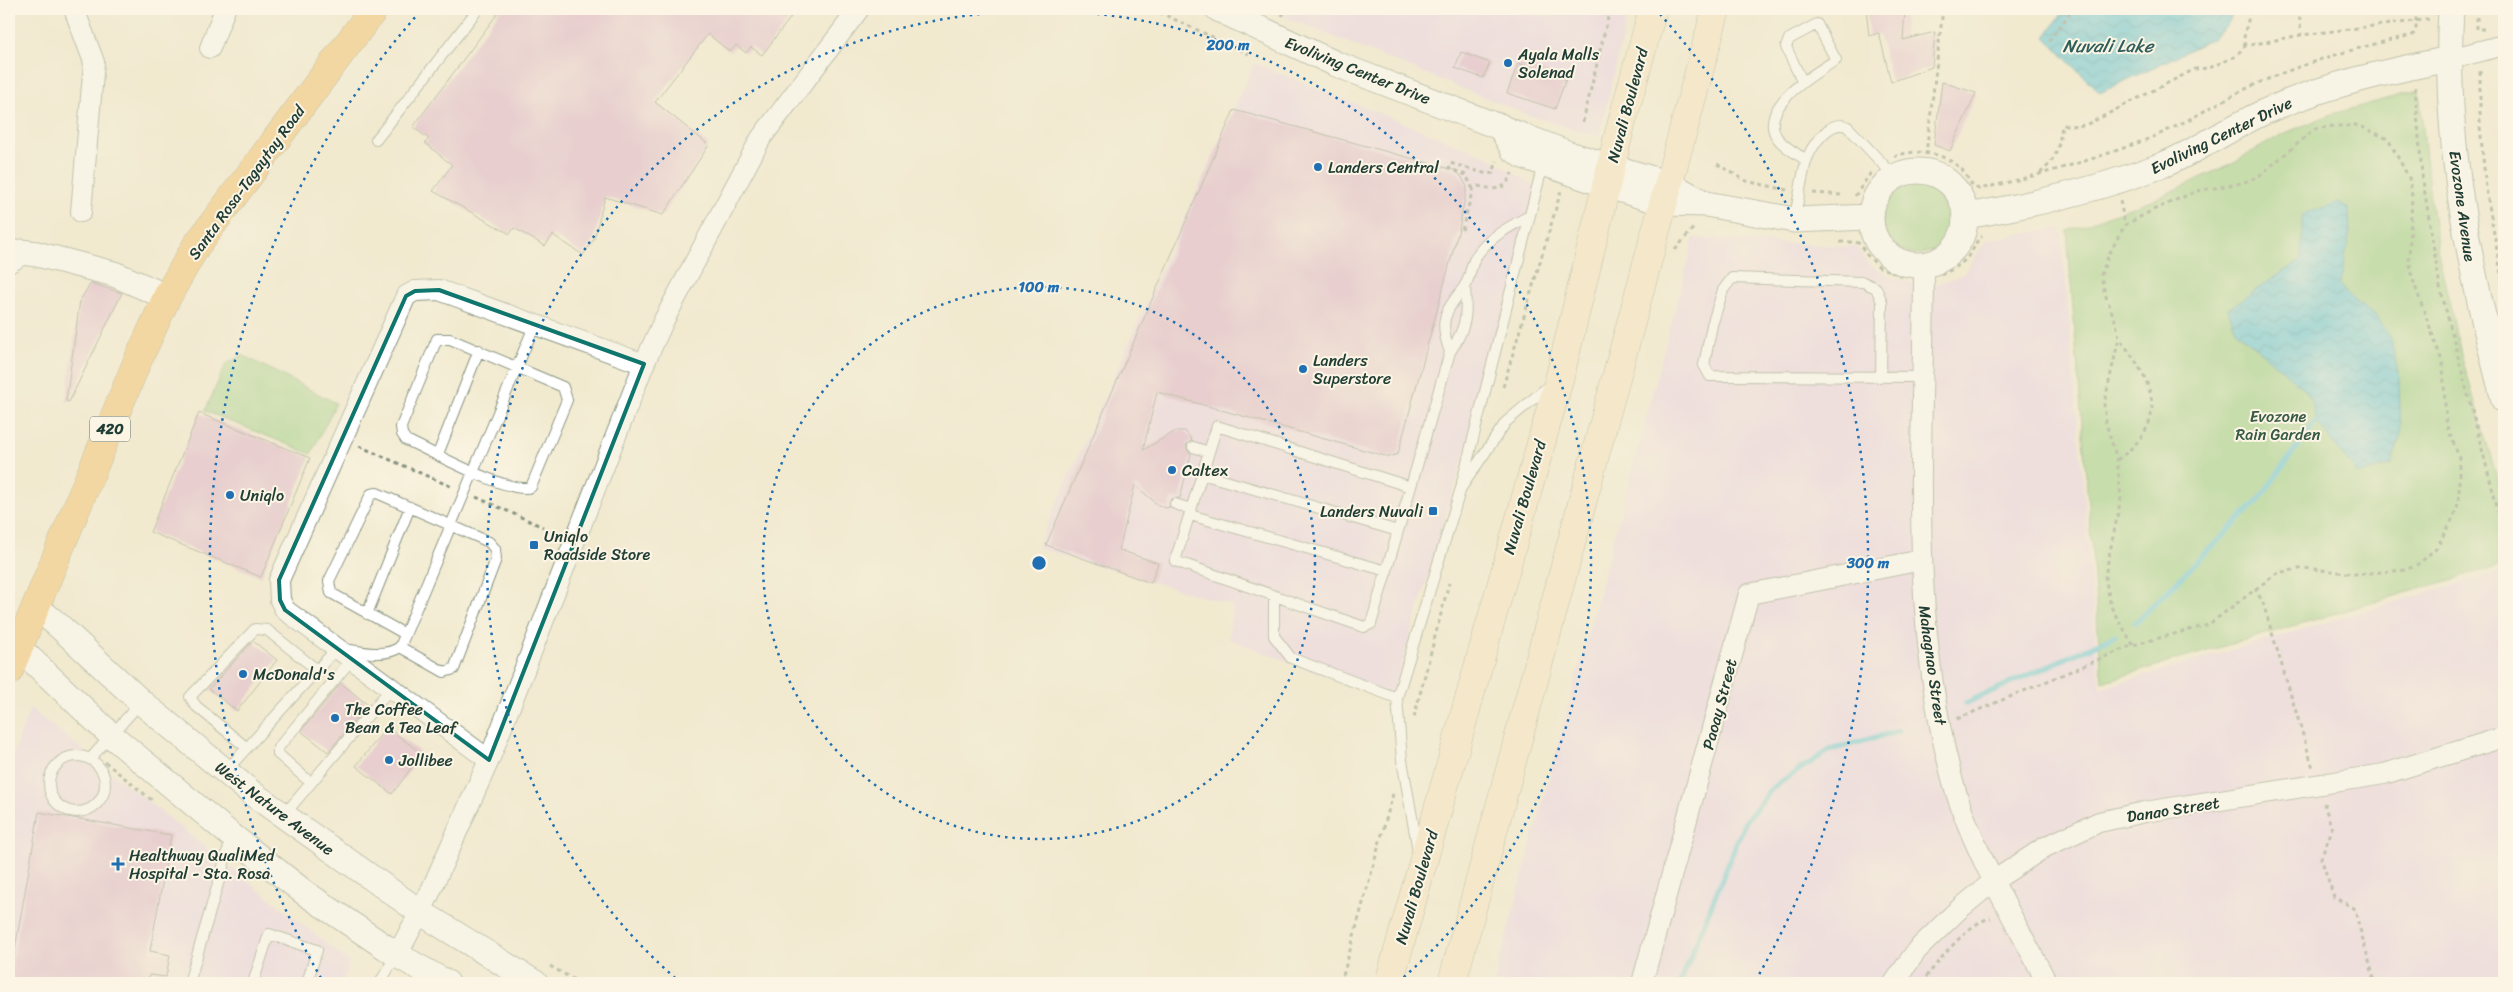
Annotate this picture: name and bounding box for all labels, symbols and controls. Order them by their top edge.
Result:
street label: Evoliving Center Drive [1280,28,1435,113]
water label: Nuvali Lake [2063,30,2155,62]
text: 200 m [1205,32,1250,58]
place label: Ayala Malls Solenad [1517,40,1600,87]
street label: Nuvali Boulevard [1598,43,1657,166]
marker: Ayala Malls Solenad [1502,57,1514,69]
street label: Evoliving Center Drive [2145,88,2297,182]
street label: Santa Rosa-Tagaytay Road [180,97,314,266]
street label: Evozone Avenue [2440,149,2485,264]
place label: Landers Central [1328,153,1439,182]
marker: Landers Central [1312,161,1324,173]
text: 100 m [1019,274,1060,300]
place label: Landers Superstore [1313,346,1391,393]
marker: Landers Superstore [1297,363,1309,375]
park label: Evozone Rain Garden [2236,402,2321,449]
road number: 420 [90,416,130,442]
street label: Nuvali Boulevard [1494,435,1555,558]
place label: Caltex [1182,456,1229,485]
marker: Caltex [1166,464,1178,476]
place label: Uniqlo [240,481,284,510]
marker: Uniqlo [224,489,236,501]
place label: Landers Nuvali [1320,497,1424,526]
marker: Landers Nuvali [1427,505,1439,517]
place label: Uniqlo Roadside Store [544,522,651,569]
marker: Uniqlo Roadside Store [528,539,540,551]
text: 300 m [1846,550,1890,576]
centre of rings [1030,554,1048,572]
street label: Mahagnao Street [1910,603,1955,727]
street label: Paoay Street [1693,655,1746,753]
place label: McDonald's [253,660,335,689]
marker: McDonald's [237,668,249,680]
place label: The Coffee Bean & Tea Leaf [345,695,458,742]
marker: The Coffee Bean & Tea Leaf [329,712,341,724]
place label: Jollibee [398,746,453,775]
street label: West Nature Avenue [208,753,341,863]
marker: Jollibee [383,754,395,766]
street label: Danao Street [2125,788,2221,831]
street label: Nuvali Boulevard [1386,825,1447,948]
place label: Healthway QualiMed Hospital - Sta. Rosa [129,841,276,888]
marker: Healthway QualiMed Hospital - Sta. Rosa [111,857,125,871]

